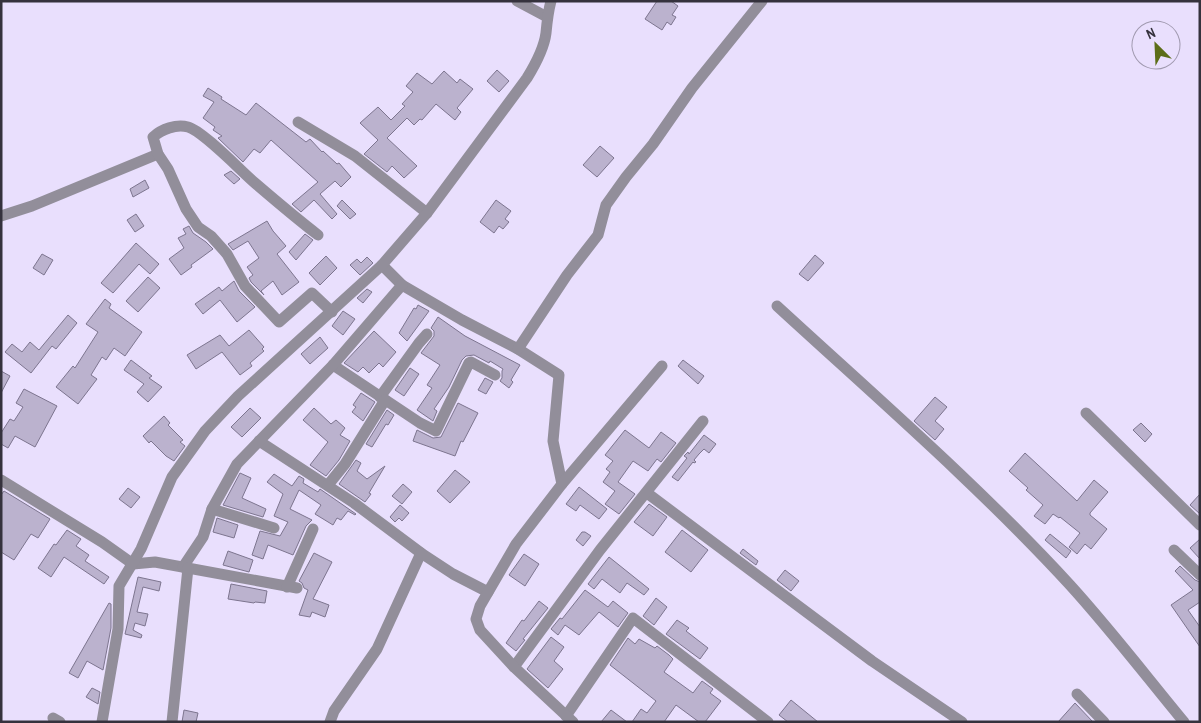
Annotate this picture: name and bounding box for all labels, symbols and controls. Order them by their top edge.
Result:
north arrow [1131,20,1181,70]
text: N [1143,23,1158,43]

